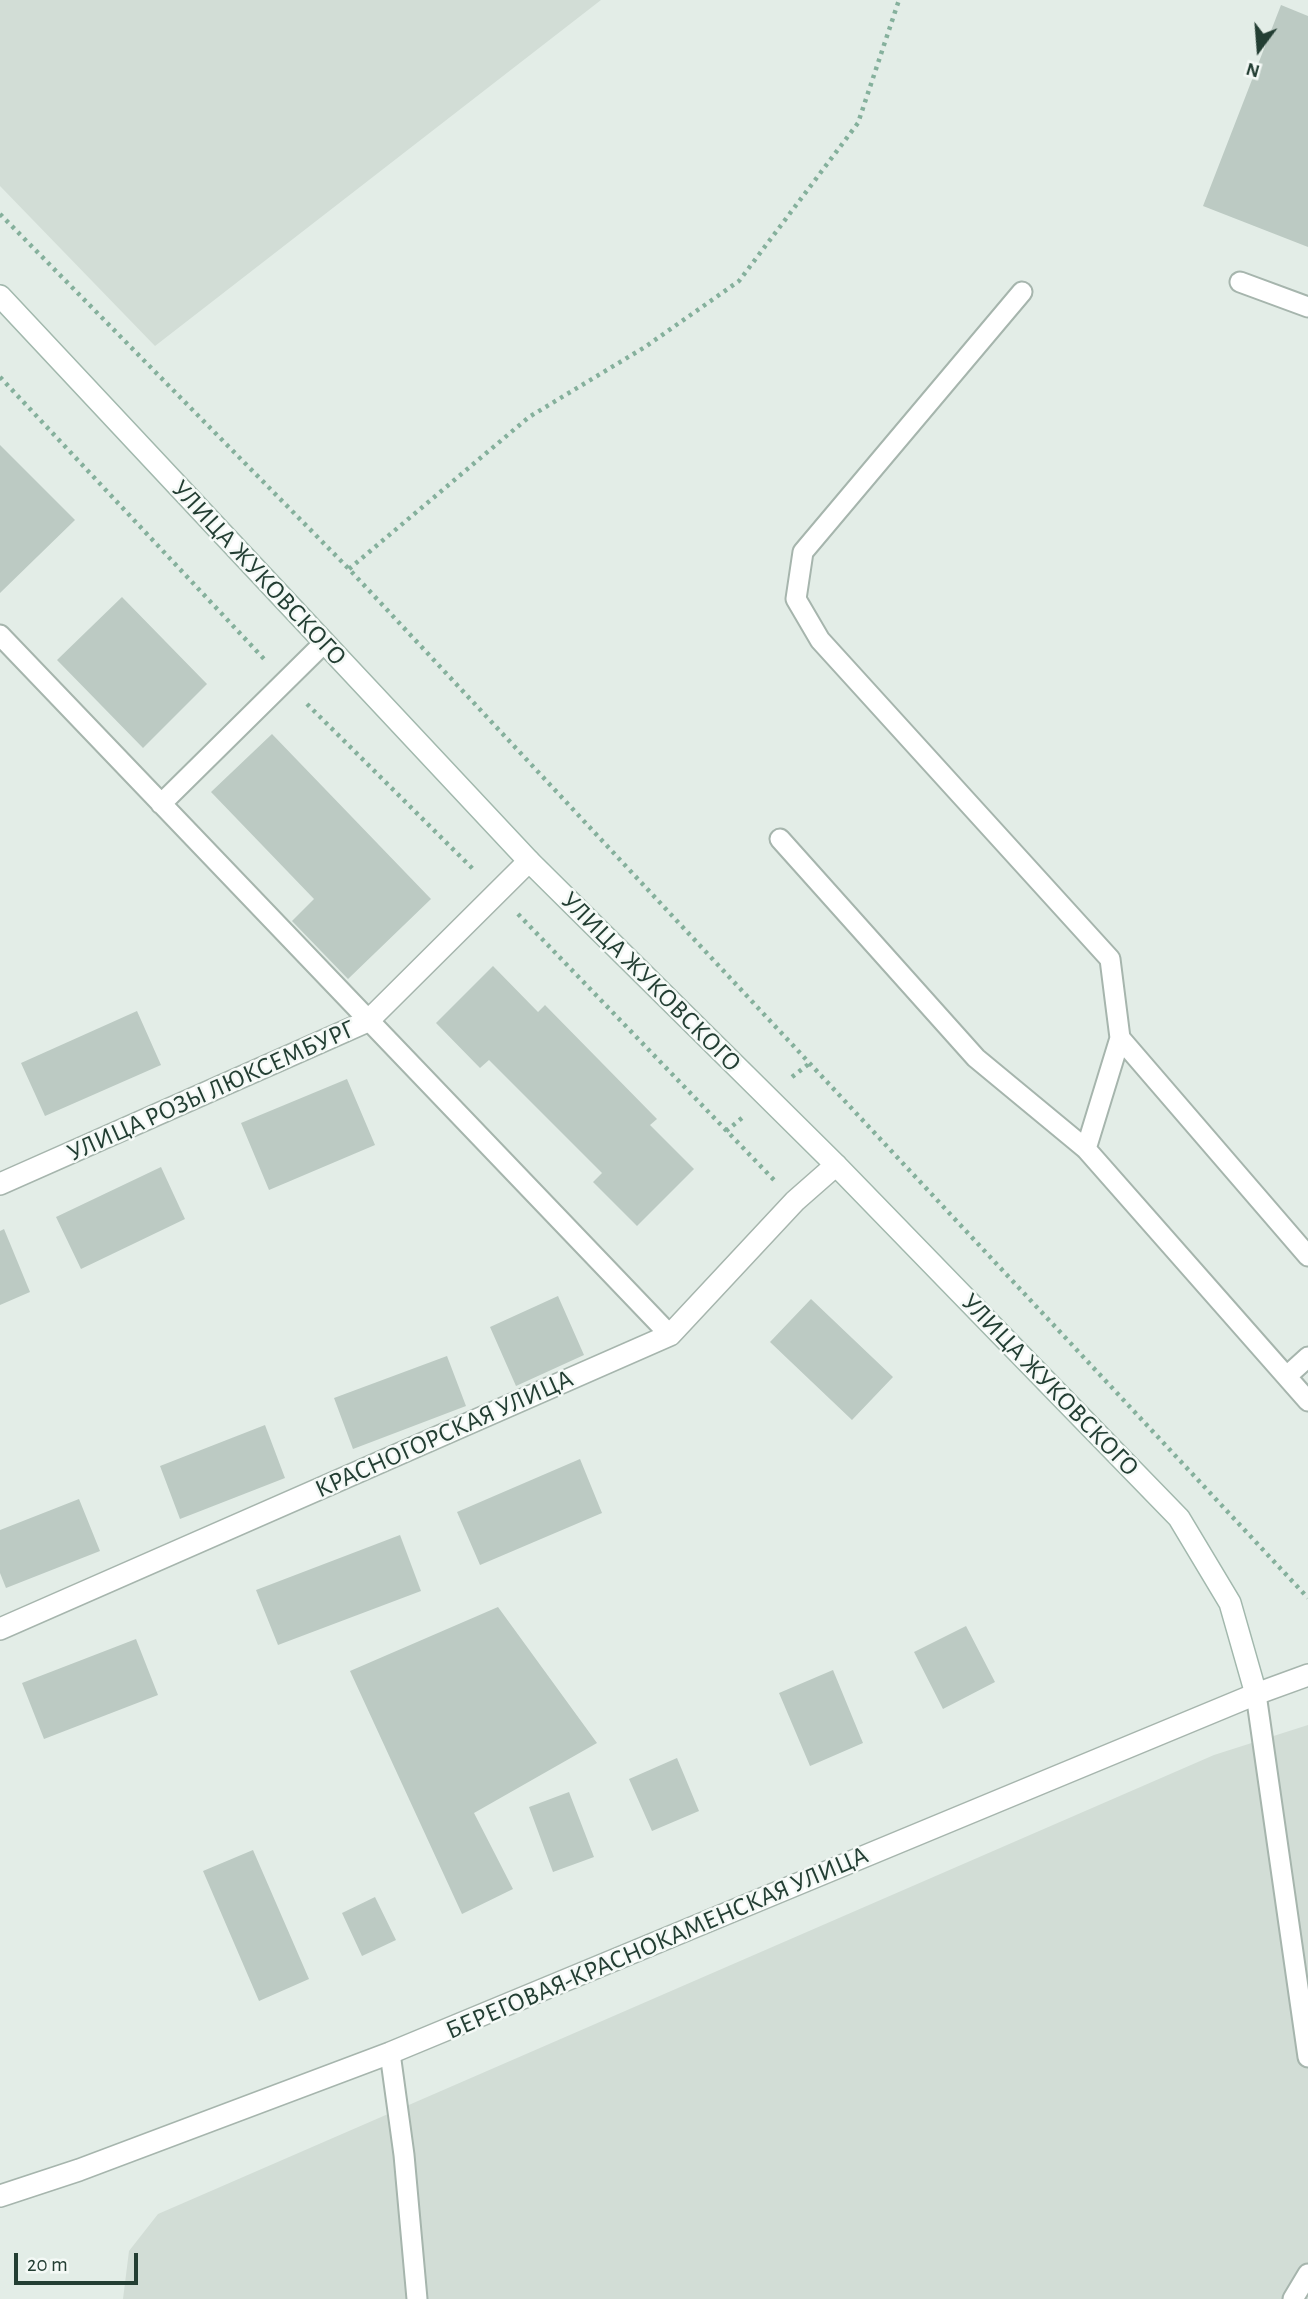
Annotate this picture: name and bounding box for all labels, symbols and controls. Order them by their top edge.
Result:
north arrow [1224,14,1294,84]
text: N [1244,59,1262,81]
street label: УЛИЦА ЖУКОВСКОГО [165,474,353,672]
street label: УЛИЦА ЖУКОВСКОГО [554,885,748,1079]
street label: УЛИЦА РОЗЫ ЛЮКСЕМБУРГ [62,1013,360,1169]
street label: УЛИЦА ЖУКОВСКОГО [955,1287,1145,1483]
street label: КРАСНОГОРСКАЯ УЛИЦА [310,1363,578,1505]
street label: БЕРЕГОВАЯ-КРАСНОКАМЕНСКАЯ УЛИЦА [441,1840,873,2046]
scale bar [18,2240,142,2284]
text: 20 m [27,2254,68,2275]

